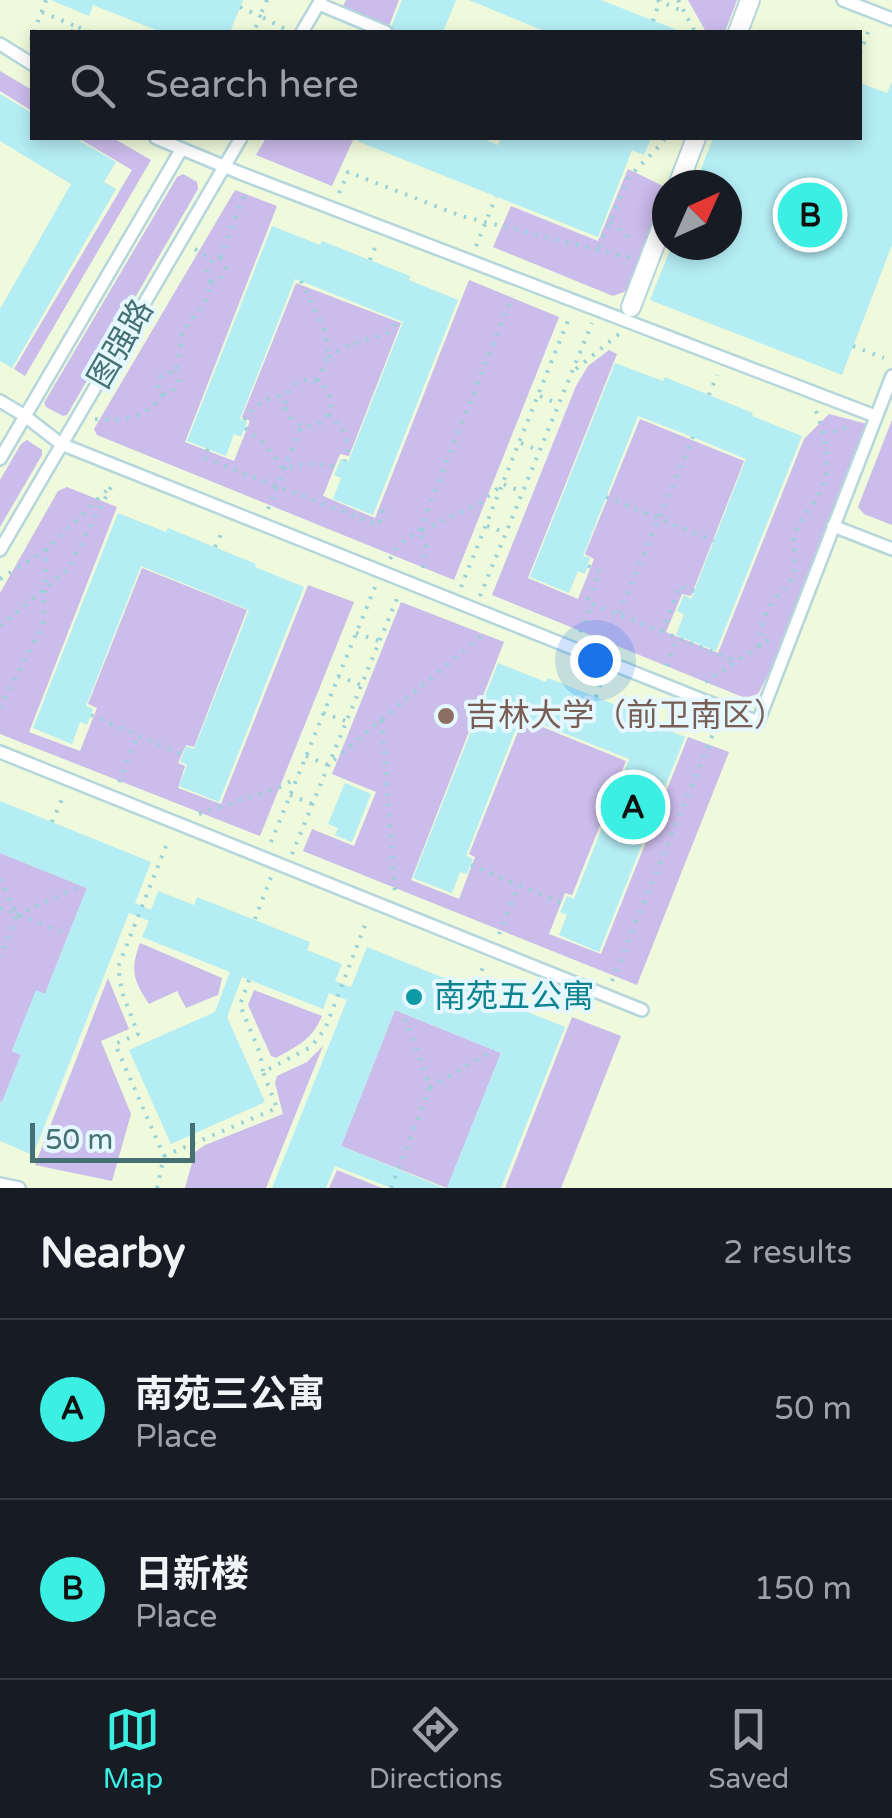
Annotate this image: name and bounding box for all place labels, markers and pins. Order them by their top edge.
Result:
pin: B [778,178,842,252]
place label: 吉林大学（前卫南区） [466,697,786,735]
marker: 吉林大学（前卫南区） [435,705,457,727]
pin: A [600,770,666,844]
place label: 南苑五公寓 [434,978,594,1016]
marker: 南苑五公寓 [403,986,425,1008]

